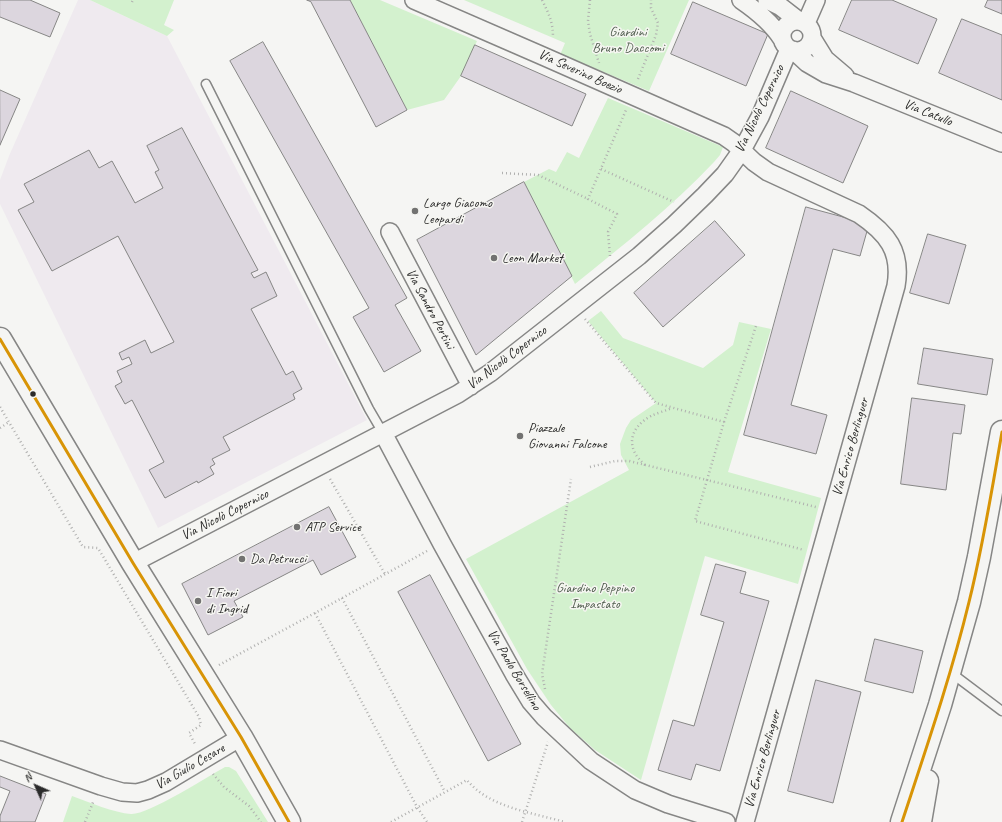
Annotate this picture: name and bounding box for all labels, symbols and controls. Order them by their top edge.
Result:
park label: Giardini Bruno Daccomi [592,24,664,56]
street label: Via Severino Boezio [536,46,624,98]
street label: Via Nicolò Copernico [731,62,789,156]
street label: Via Catullo [901,96,955,130]
place label: Largo Giacomo Leopardi [423,195,492,228]
marker: Largo Giacomo Leopardi [410,206,420,216]
place label: Leon Market [502,250,563,266]
marker: Leon Market [489,253,499,263]
street label: Via Sandro Pertini [402,266,458,352]
street label: Via Nicolò Copernico [464,323,550,393]
unlabelled marker [28,389,38,399]
street label: Via Enrico Berlinguer [829,396,873,498]
place label: Piazzale Giovanni Falcone [528,420,607,452]
marker: Piazzale Giovanni Falcone [515,431,525,441]
street label: Via Nicolò Copernico [179,486,271,544]
place label: ATP Service [305,519,361,535]
marker: ATP Service [292,522,302,532]
place label: Da Petrucci [250,551,306,567]
marker: Da Petrucci [237,554,247,564]
park label: Giardino Peppino Impastato [556,580,634,612]
place label: I Fiori di Ingrid [206,585,247,618]
marker: I Fiori di Ingrid [193,596,203,606]
street label: Via Paolo Borsellino [483,627,545,713]
street label: Via Enrico Berlinguer [741,708,785,810]
street label: Via Giulio Cesare [152,740,228,794]
north arrow [16,766,56,806]
text: N [20,770,35,785]

